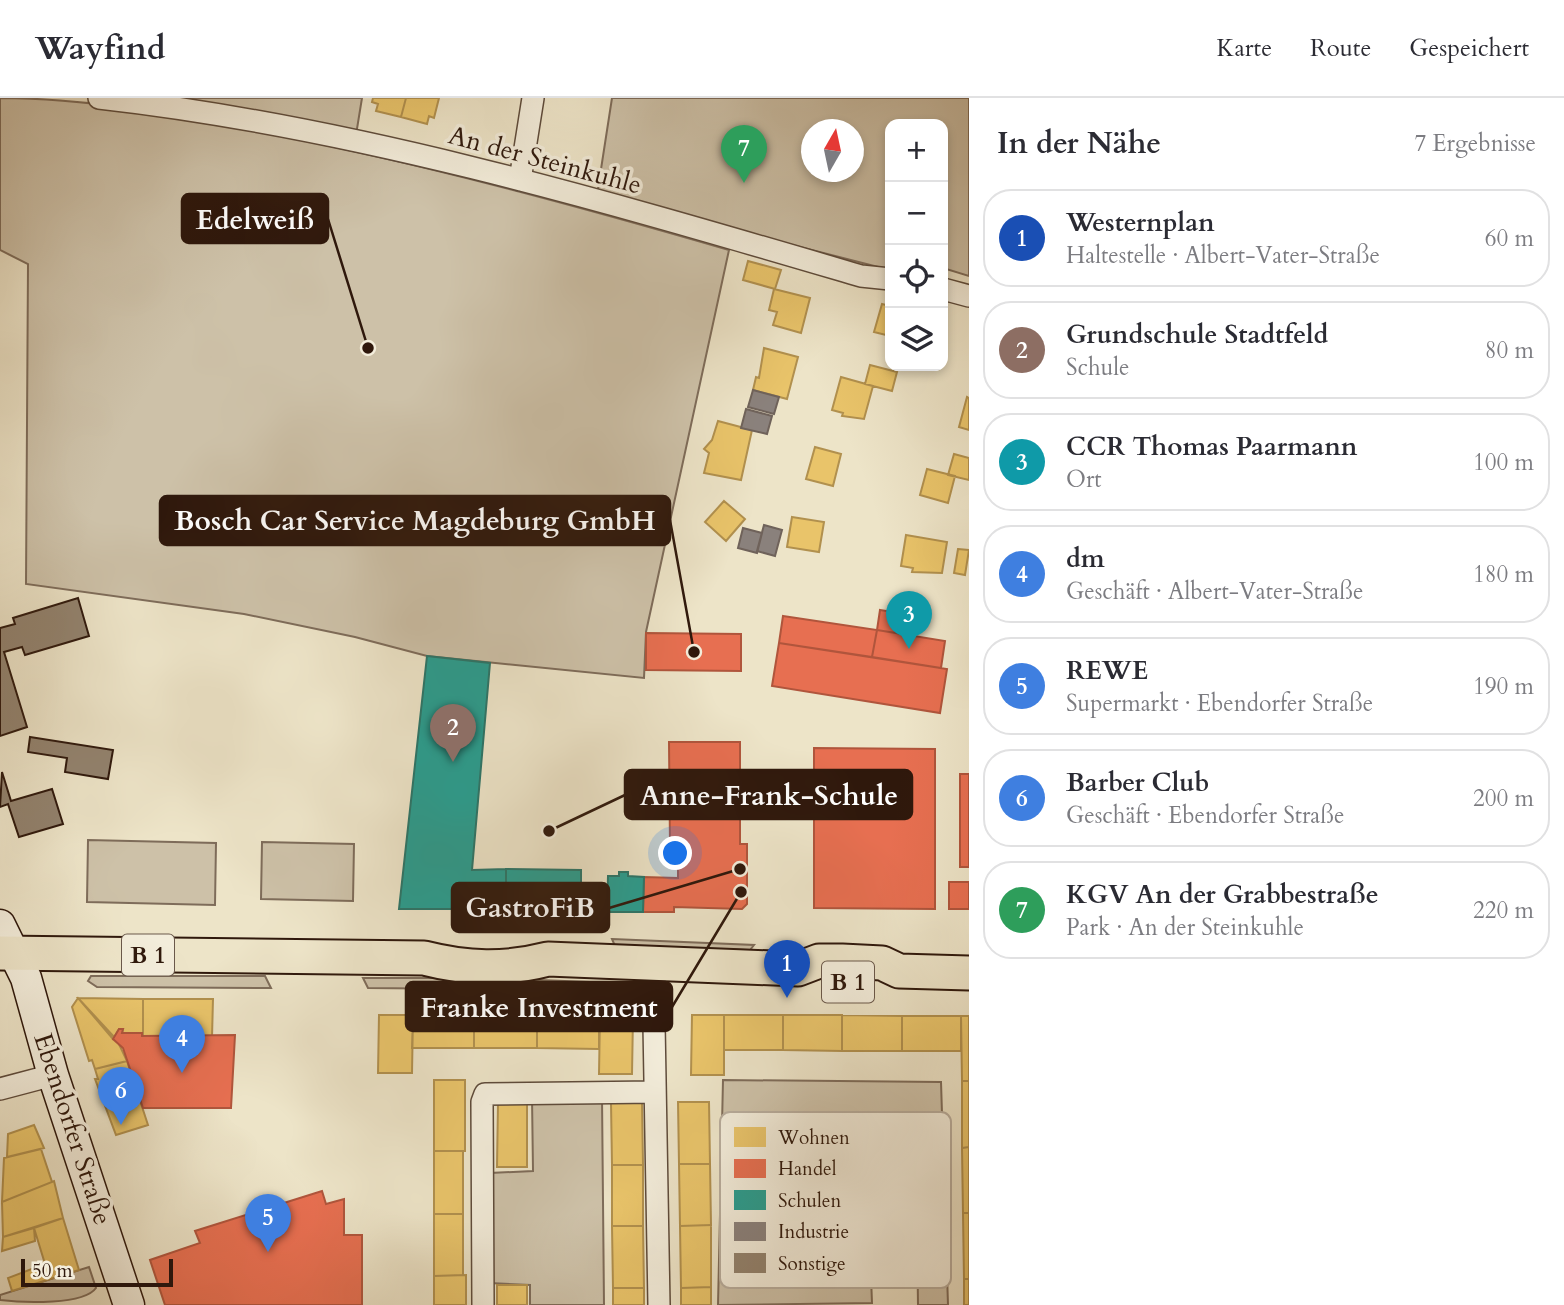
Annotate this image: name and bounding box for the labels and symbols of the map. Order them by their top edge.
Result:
street label: An der Steinkuhle [445,117,645,203]
north arrow [801,119,864,182]
pin: 7 [721,125,767,183]
callout: Edelweiß [182,194,328,243]
text: Edelweiß [196,201,314,239]
callout: Bosch Car Service Magdeburg GmbH [160,496,670,545]
text: Bosch Car Service Magdeburg GmbH [174,502,656,540]
pin: 3 [886,591,932,649]
pin: 2 [430,704,476,762]
callout: Anne-Frank-Schule [625,770,912,819]
text: Anne-Frank-Schule [640,777,898,815]
your location [658,836,692,870]
callout: GastroFiB [452,883,609,932]
text: GastroFiB [465,889,595,927]
road number: B 1 [122,934,174,976]
pin: 1 [764,940,810,998]
road number: B 1 [822,962,874,1002]
callout: Franke Investment [406,982,672,1031]
text: Franke Investment [420,989,658,1027]
pin: 4 [159,1015,205,1073]
street label: Ebendorfer Straße [26,1029,120,1229]
pin: 6 [98,1067,144,1125]
legend [720,1112,951,1288]
text: Wohnen [777,1125,850,1151]
text: Handel [778,1156,837,1182]
text: Schulen [778,1188,842,1214]
pin: 5 [245,1194,291,1252]
text: Industrie [778,1219,849,1245]
text: Sonstige [778,1251,846,1277]
scale bar [21,1256,173,1288]

